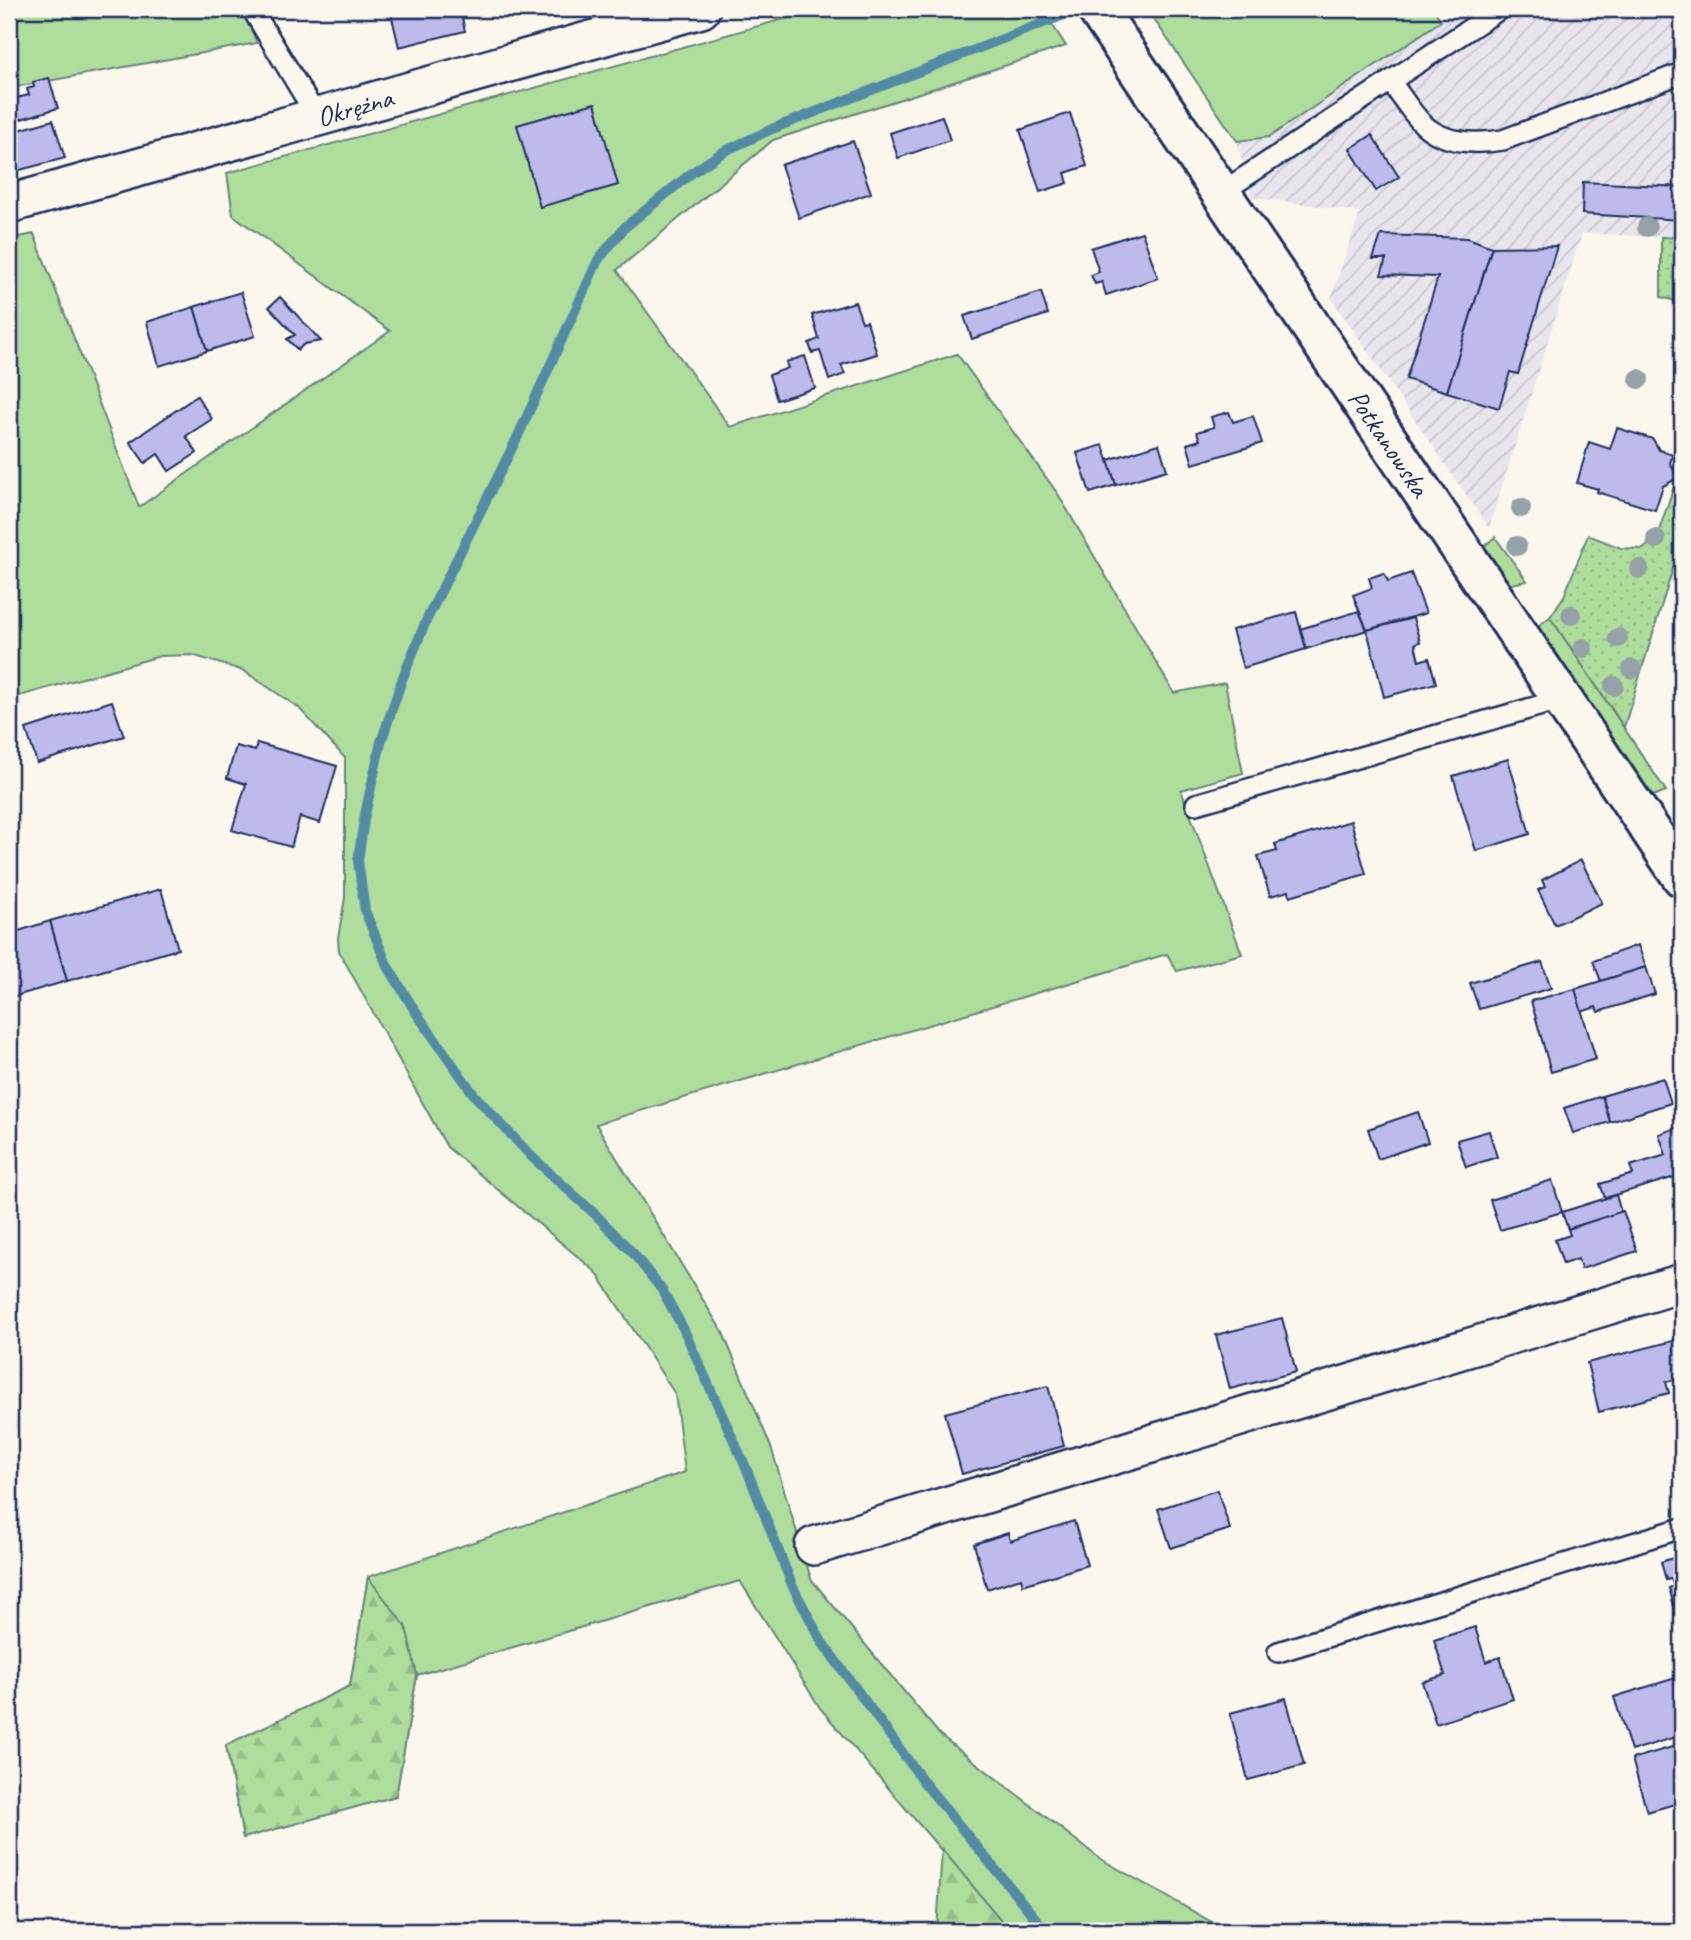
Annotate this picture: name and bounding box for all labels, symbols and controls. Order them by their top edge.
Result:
street label: Okrężna [313,79,398,134]
street label: Potkanowska [1340,383,1438,505]

